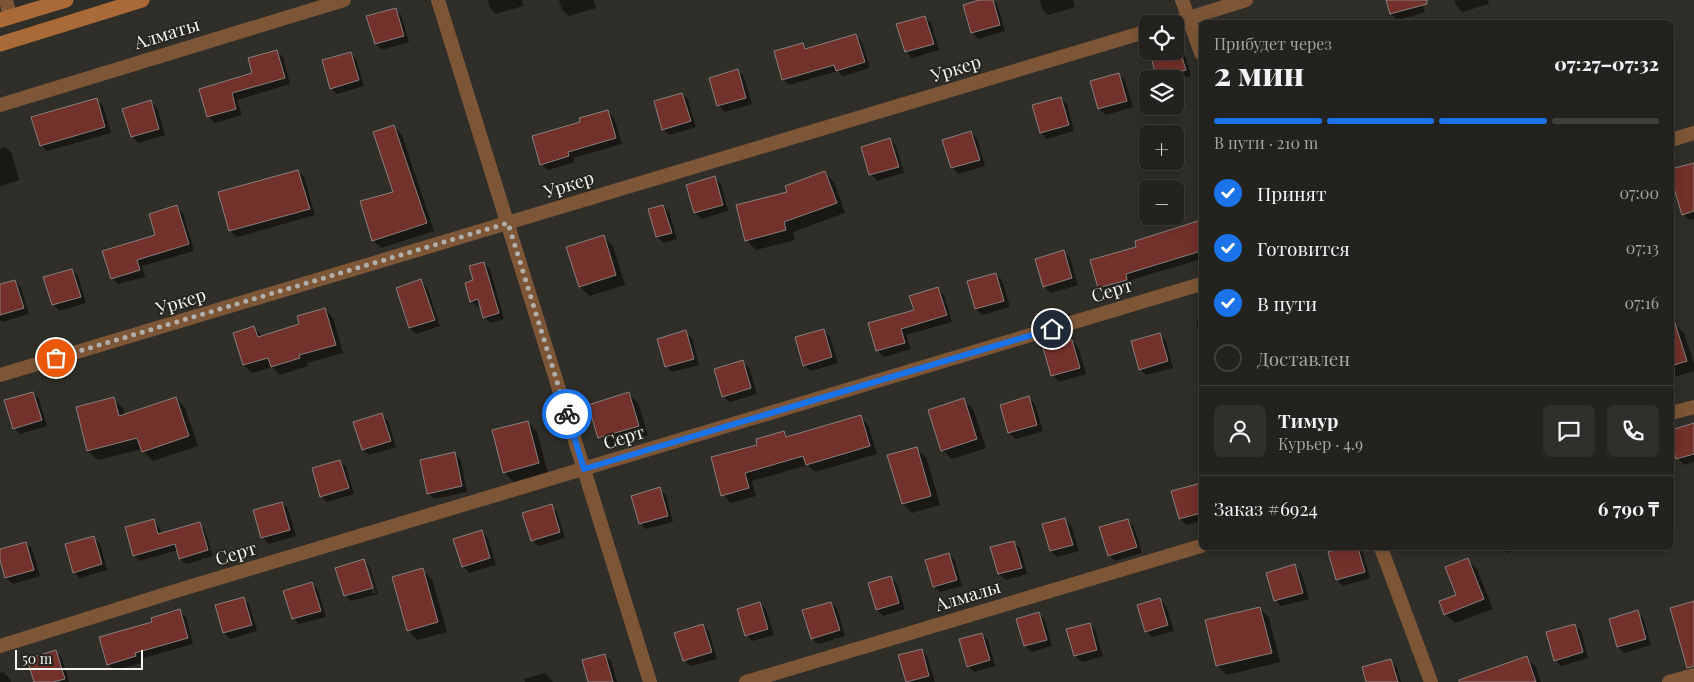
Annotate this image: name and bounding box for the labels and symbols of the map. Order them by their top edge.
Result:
street label: Алматы [130,12,203,55]
street label: Уркер [927,49,984,87]
street label: Уркер [540,165,597,203]
street label: Серт [1088,272,1135,308]
street label: Уркер [152,282,209,320]
pin [1031,308,1073,350]
pin [35,337,77,379]
courier [542,389,592,439]
street label: Серт [600,419,647,455]
street label: Серт [212,535,259,571]
street label: Алмалы [931,574,1004,617]
scale bar [15,647,142,670]

